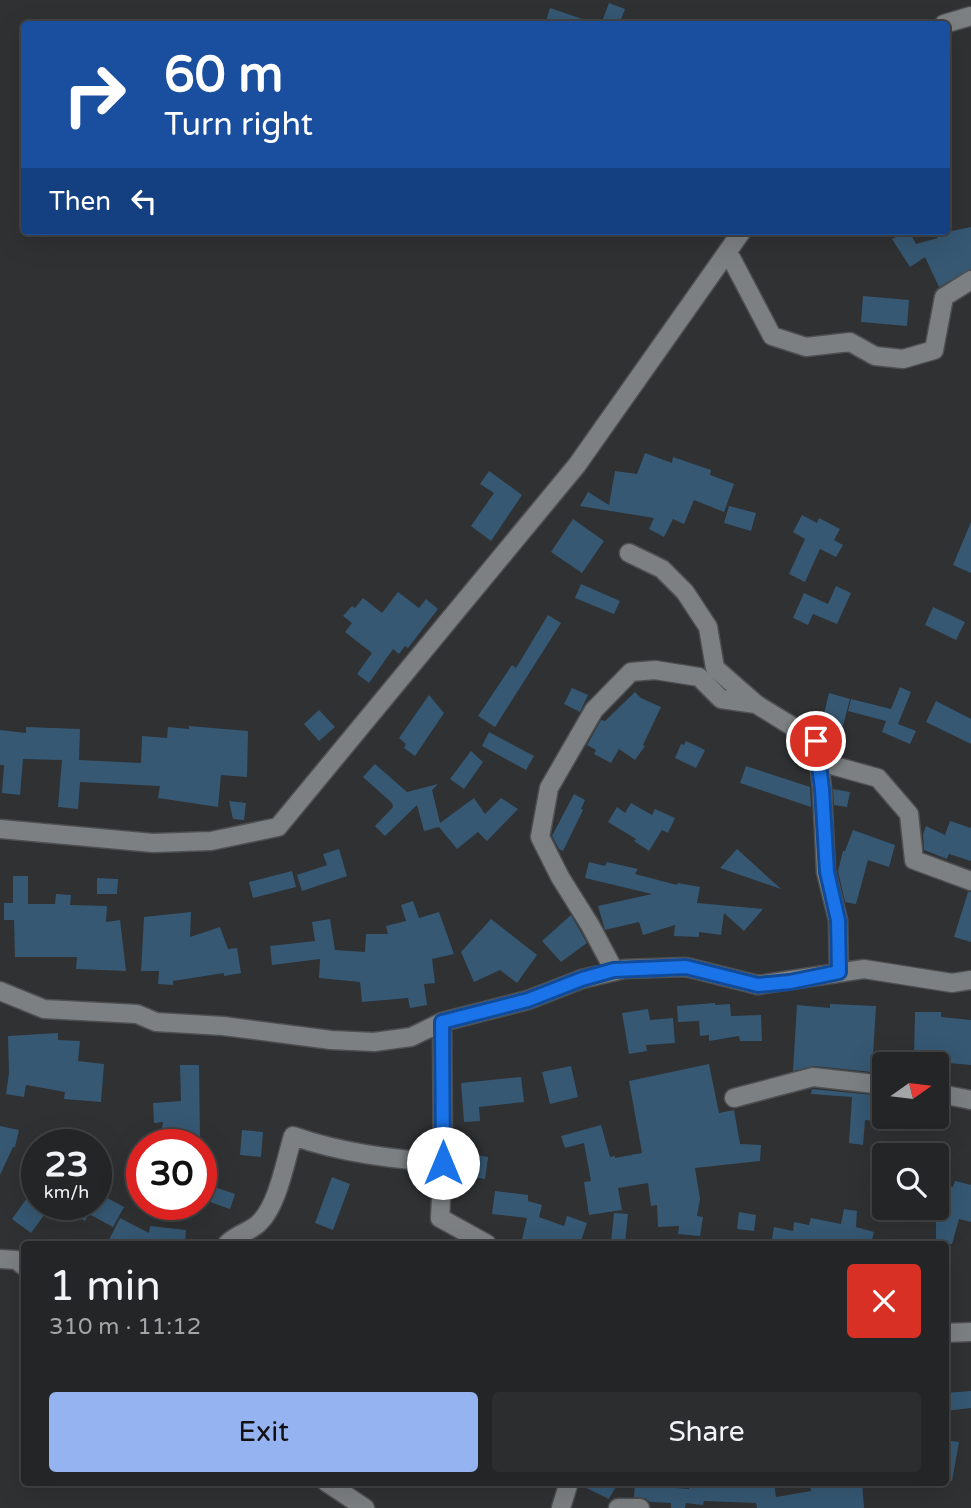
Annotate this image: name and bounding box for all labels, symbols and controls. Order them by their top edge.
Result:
text: 60 m [164,46,283,105]
icon: right [49,49,140,140]
text: Turn right [164,106,313,144]
icon: left [125,182,163,220]
text: Then [49,186,111,217]
pin [786,711,846,771]
icon: arrive [797,722,835,760]
north arrow [872,1052,948,1129]
map controls [872,1052,949,1220]
position arrow [406,1126,480,1200]
speed limit sign: 30 [126,1129,217,1220]
button: search [872,1143,949,1220]
text: 23 [45,1144,88,1186]
text: km/h [44,1181,89,1203]
text: 1 min [49,1261,161,1312]
button: close [847,1264,921,1338]
text: 310 m · 11:12 [49,1313,201,1341]
button: Exit [49,1392,478,1472]
button: Share [492,1392,921,1472]

